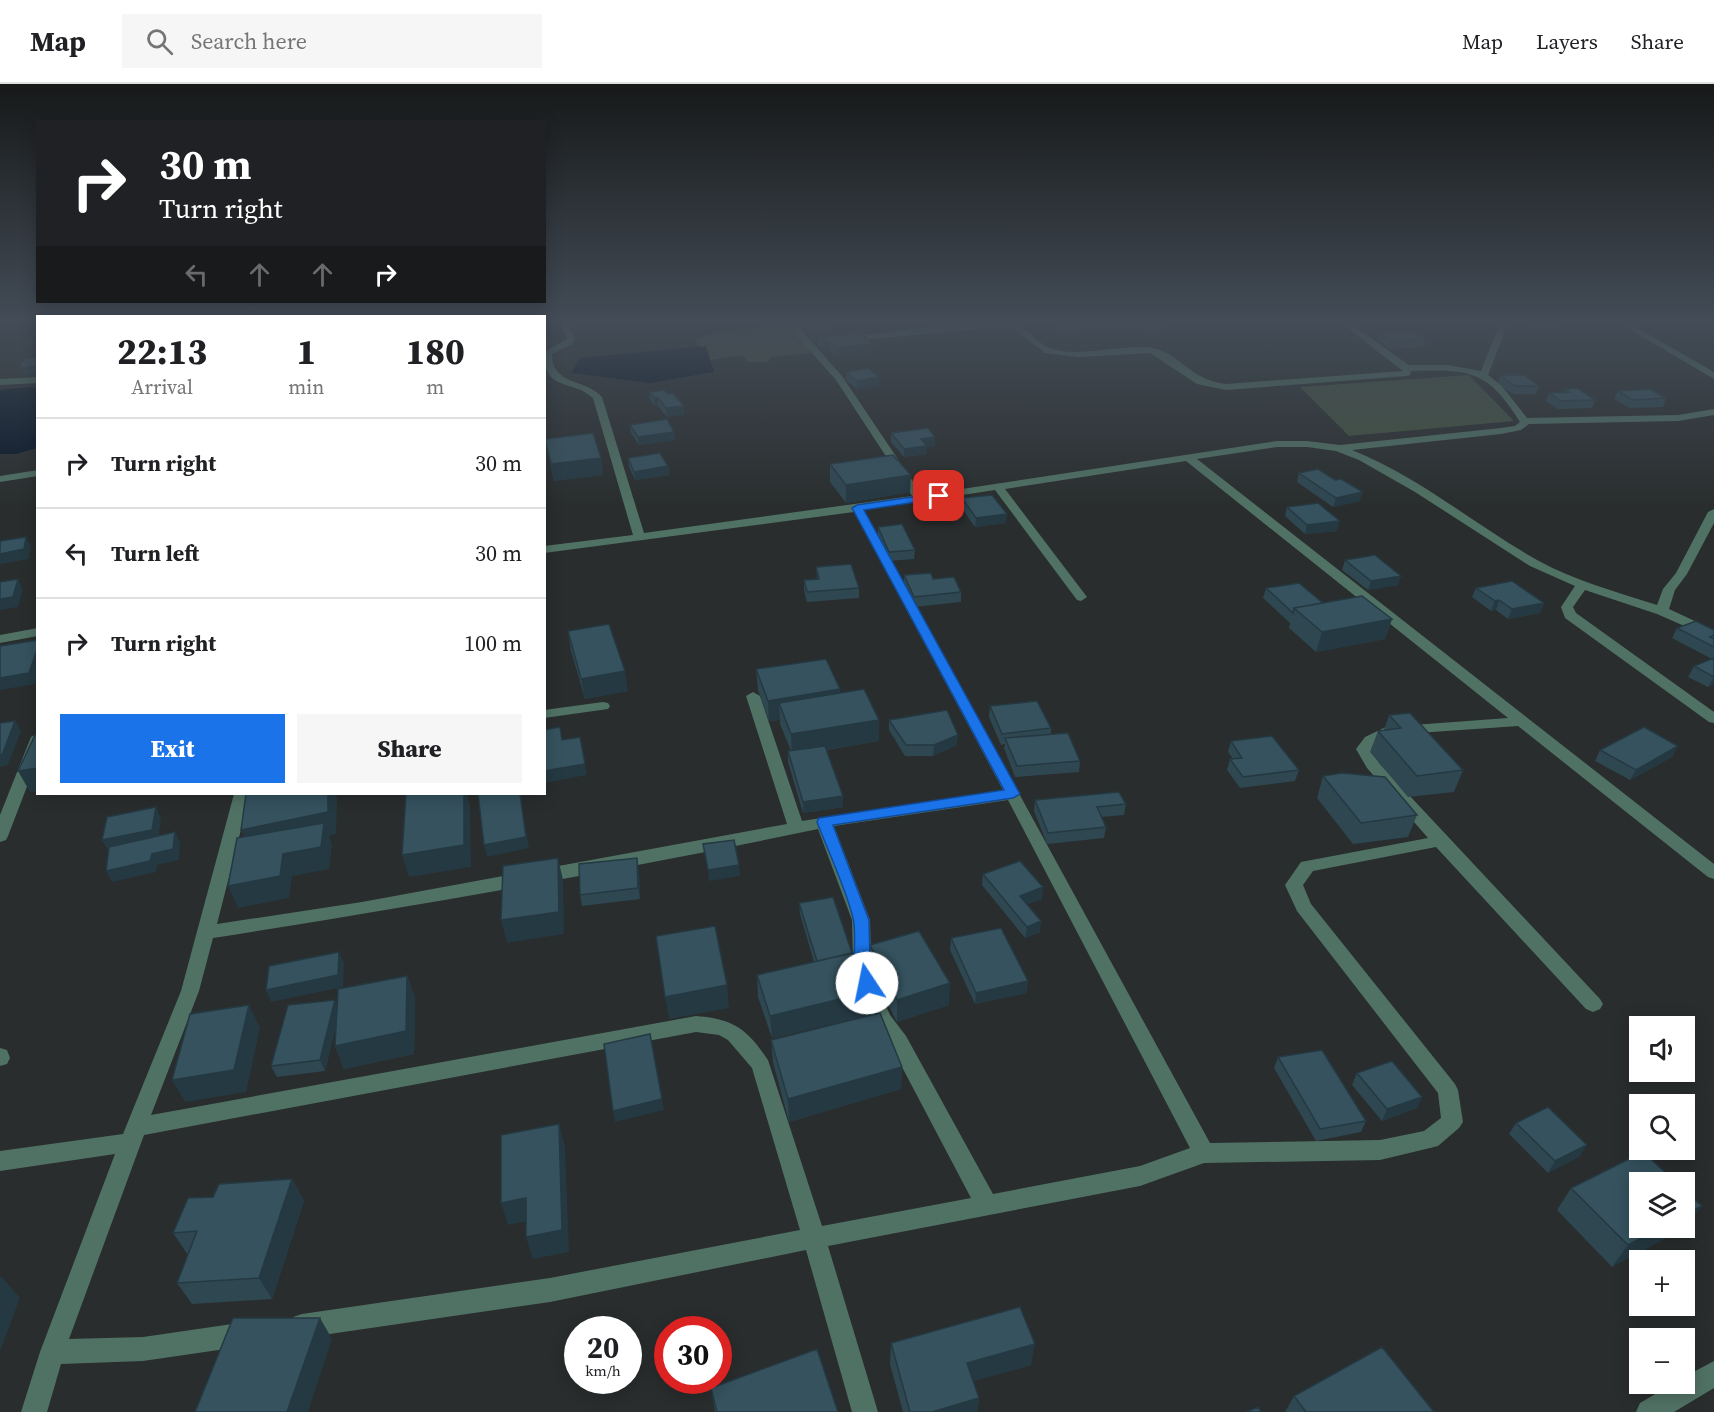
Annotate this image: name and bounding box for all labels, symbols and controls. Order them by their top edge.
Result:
search box [122,14,542,68]
text: Map [30,22,86,60]
icon: search [143,25,176,58]
text: Search here [191,26,307,56]
text: Map [1462,27,1503,56]
text: Layers [1536,27,1598,56]
text: Share [1631,27,1684,56]
text: 30 m [159,135,252,193]
icon: right [60,144,138,222]
text: Turn right [159,190,283,227]
icon: left [180,258,213,291]
icon: ahead [243,258,276,291]
icon: ahead [306,258,339,291]
icon: right [369,258,402,291]
text: 22:13 [117,327,207,376]
text: 1 [296,327,316,376]
text: 180 [405,327,465,376]
text: Arrival [131,373,193,401]
text: min [288,373,324,401]
text: m [426,373,444,401]
icon: right [60,447,93,480]
text: Turn right [111,448,216,478]
text: 30 m [475,448,522,478]
pin [913,470,964,521]
icon: arrive [922,479,955,512]
icon: left [60,537,93,570]
text: Turn left [111,538,199,568]
text: 30 m [475,538,522,568]
icon: right [60,627,93,660]
text: Turn right [111,628,216,658]
text: 100 m [464,628,522,658]
button: Exit [60,714,285,783]
button: Share [297,714,522,783]
position arrow [835,951,899,1015]
map controls [1629,1016,1695,1394]
button: sound [1629,1016,1695,1082]
button: search [1629,1094,1695,1160]
button: layers [1629,1172,1695,1238]
button: + [1629,1250,1695,1316]
speed limit sign: 30 [654,1316,732,1394]
text: 20 [587,1327,619,1368]
button: − [1629,1328,1695,1394]
text: km/h [585,1360,621,1381]

